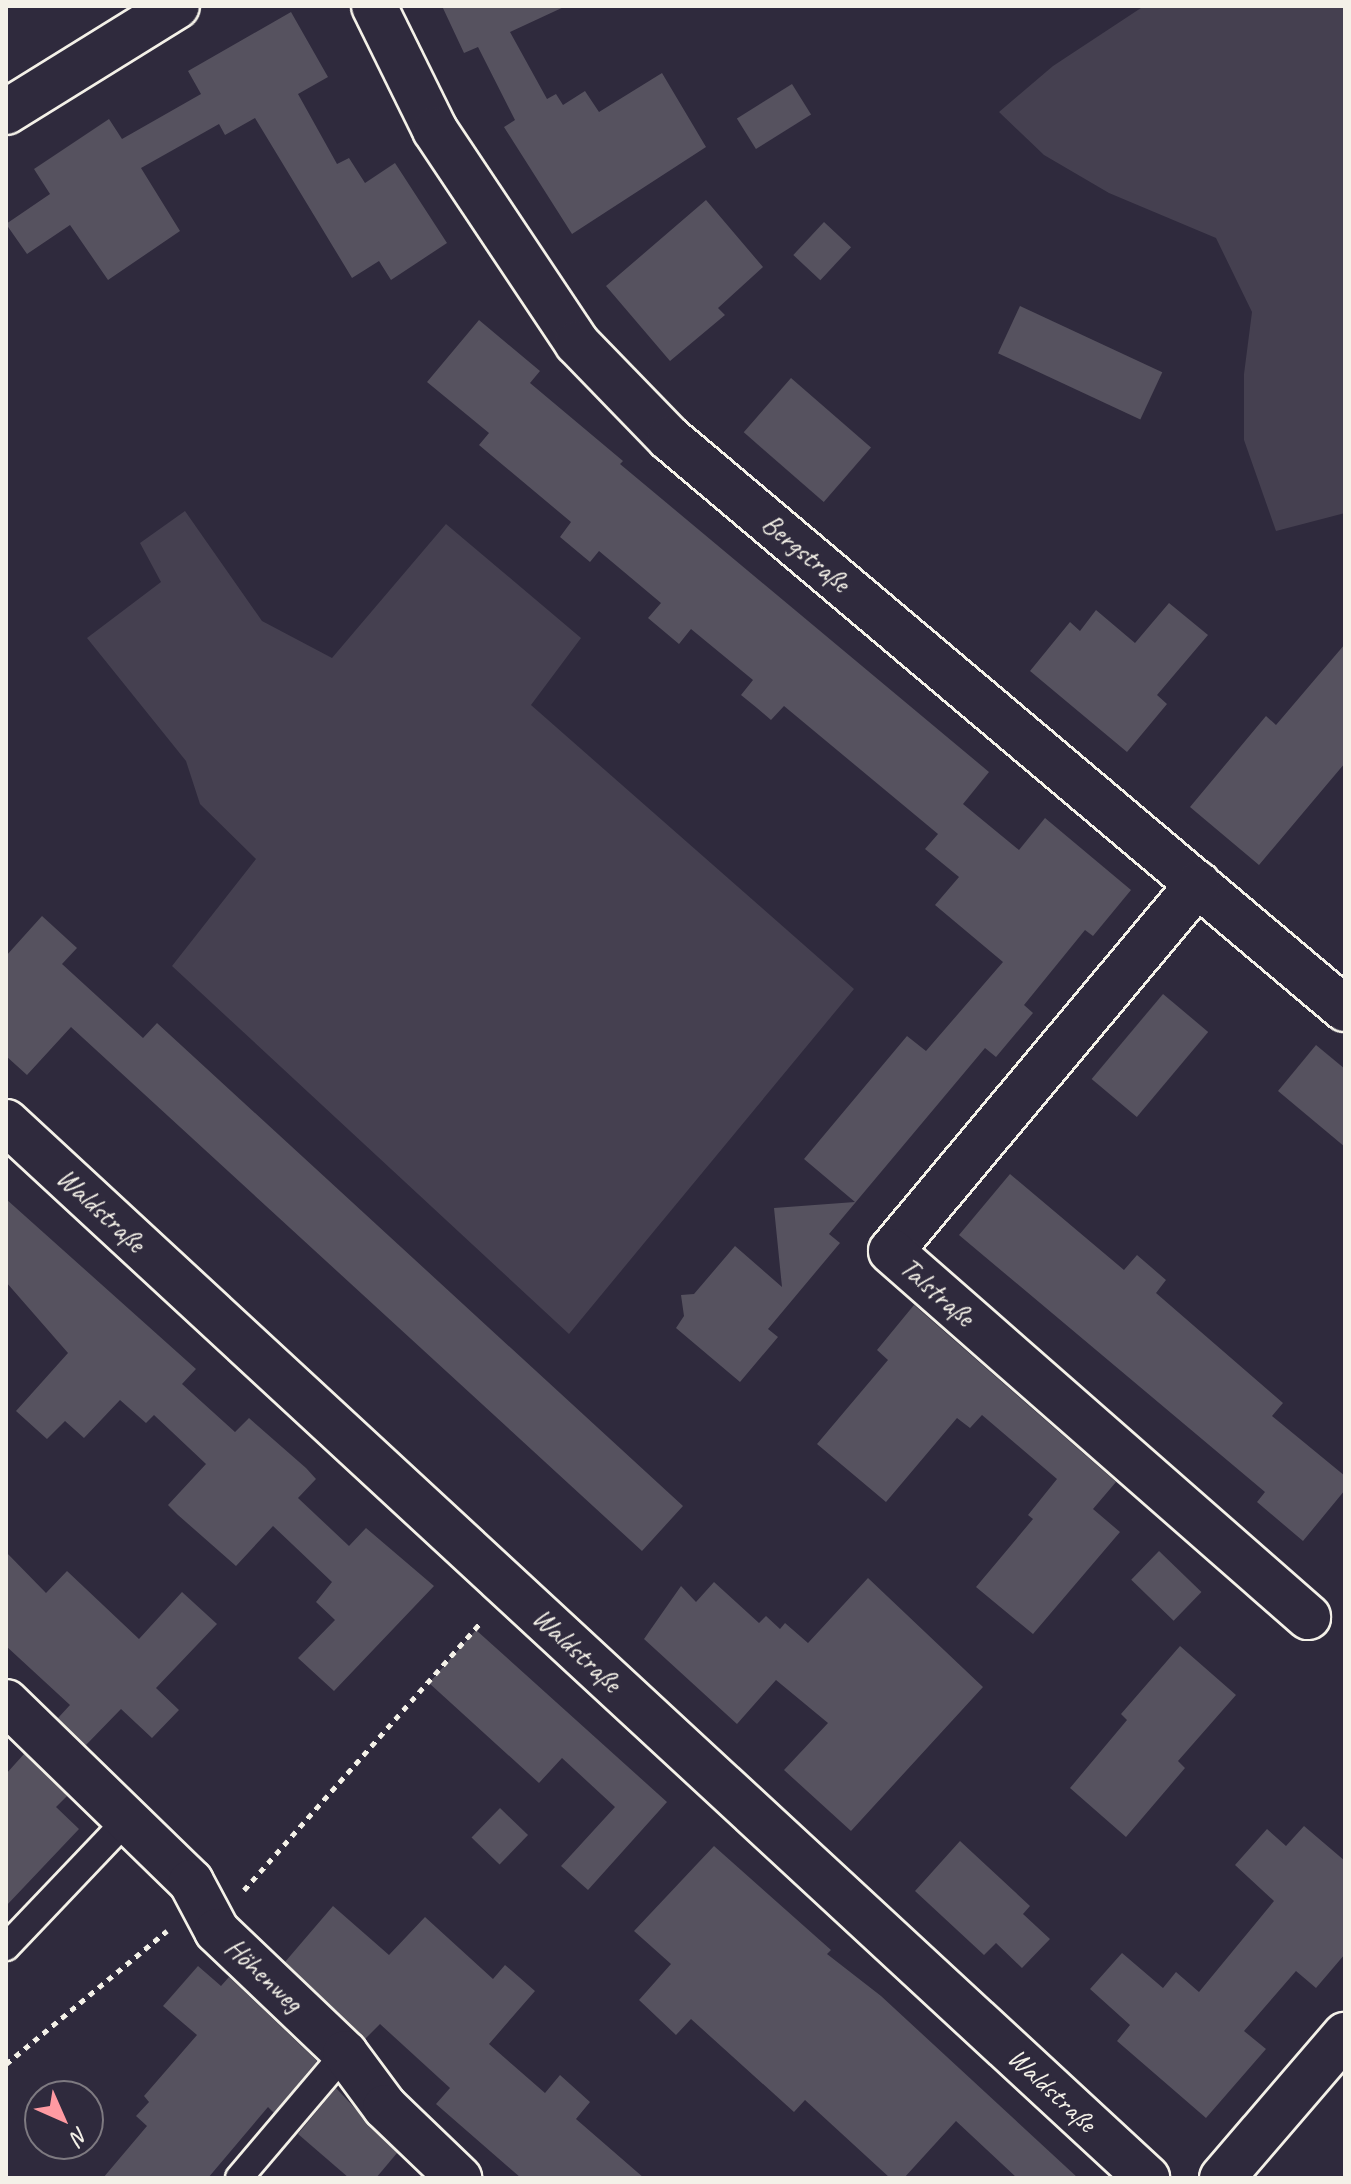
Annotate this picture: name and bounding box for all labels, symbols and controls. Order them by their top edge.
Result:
street label: Bergstraße [755,507,857,599]
street label: Waldstraße [50,1161,152,1259]
street label: Talstraße [893,1251,981,1333]
street label: Waldstraße [526,1601,628,1699]
street label: Höhenweg [218,1931,310,2019]
street label: Waldstraße [1001,2041,1103,2139]
north arrow [24,2080,104,2160]
text: N [65,2121,94,2150]

